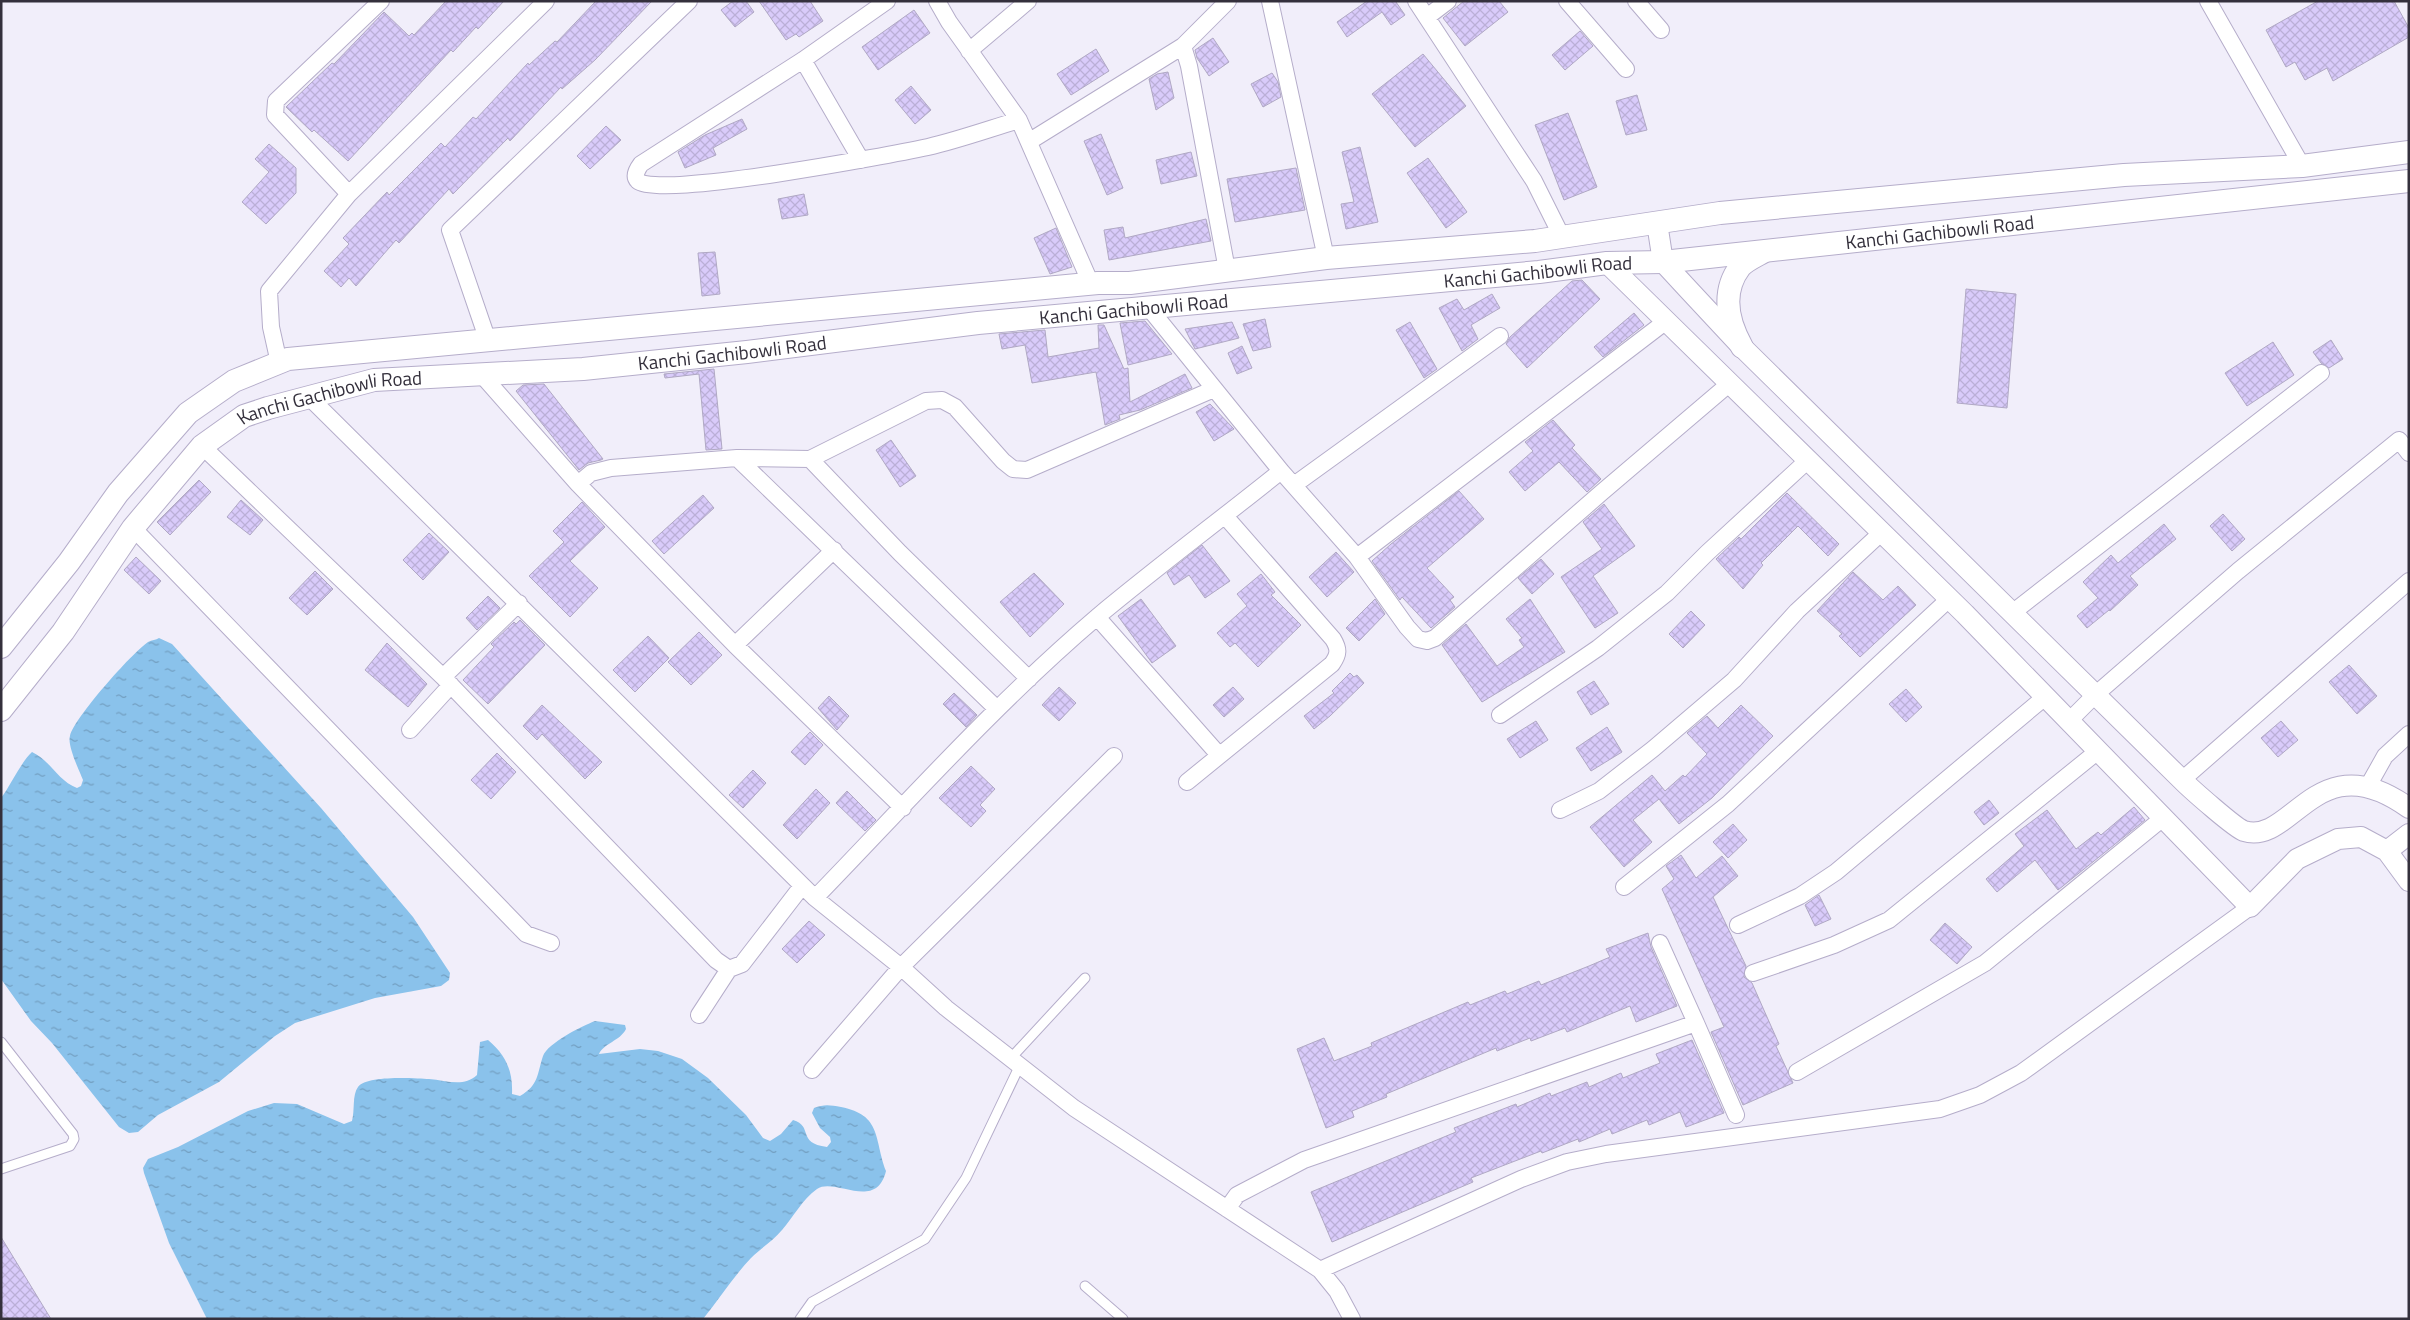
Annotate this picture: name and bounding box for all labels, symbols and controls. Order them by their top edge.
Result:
street label: Kanchi Gachibowli Road [1844,207,2036,256]
street label: Kanchi Gachibowli Road [1442,248,1632,295]
street label: Kanchi Gachibowli Road [1038,285,1229,331]
street label: Kanchi Gachibowli Road [636,327,828,377]
street label: Kanchi Gachibowli Road [230,362,423,431]

